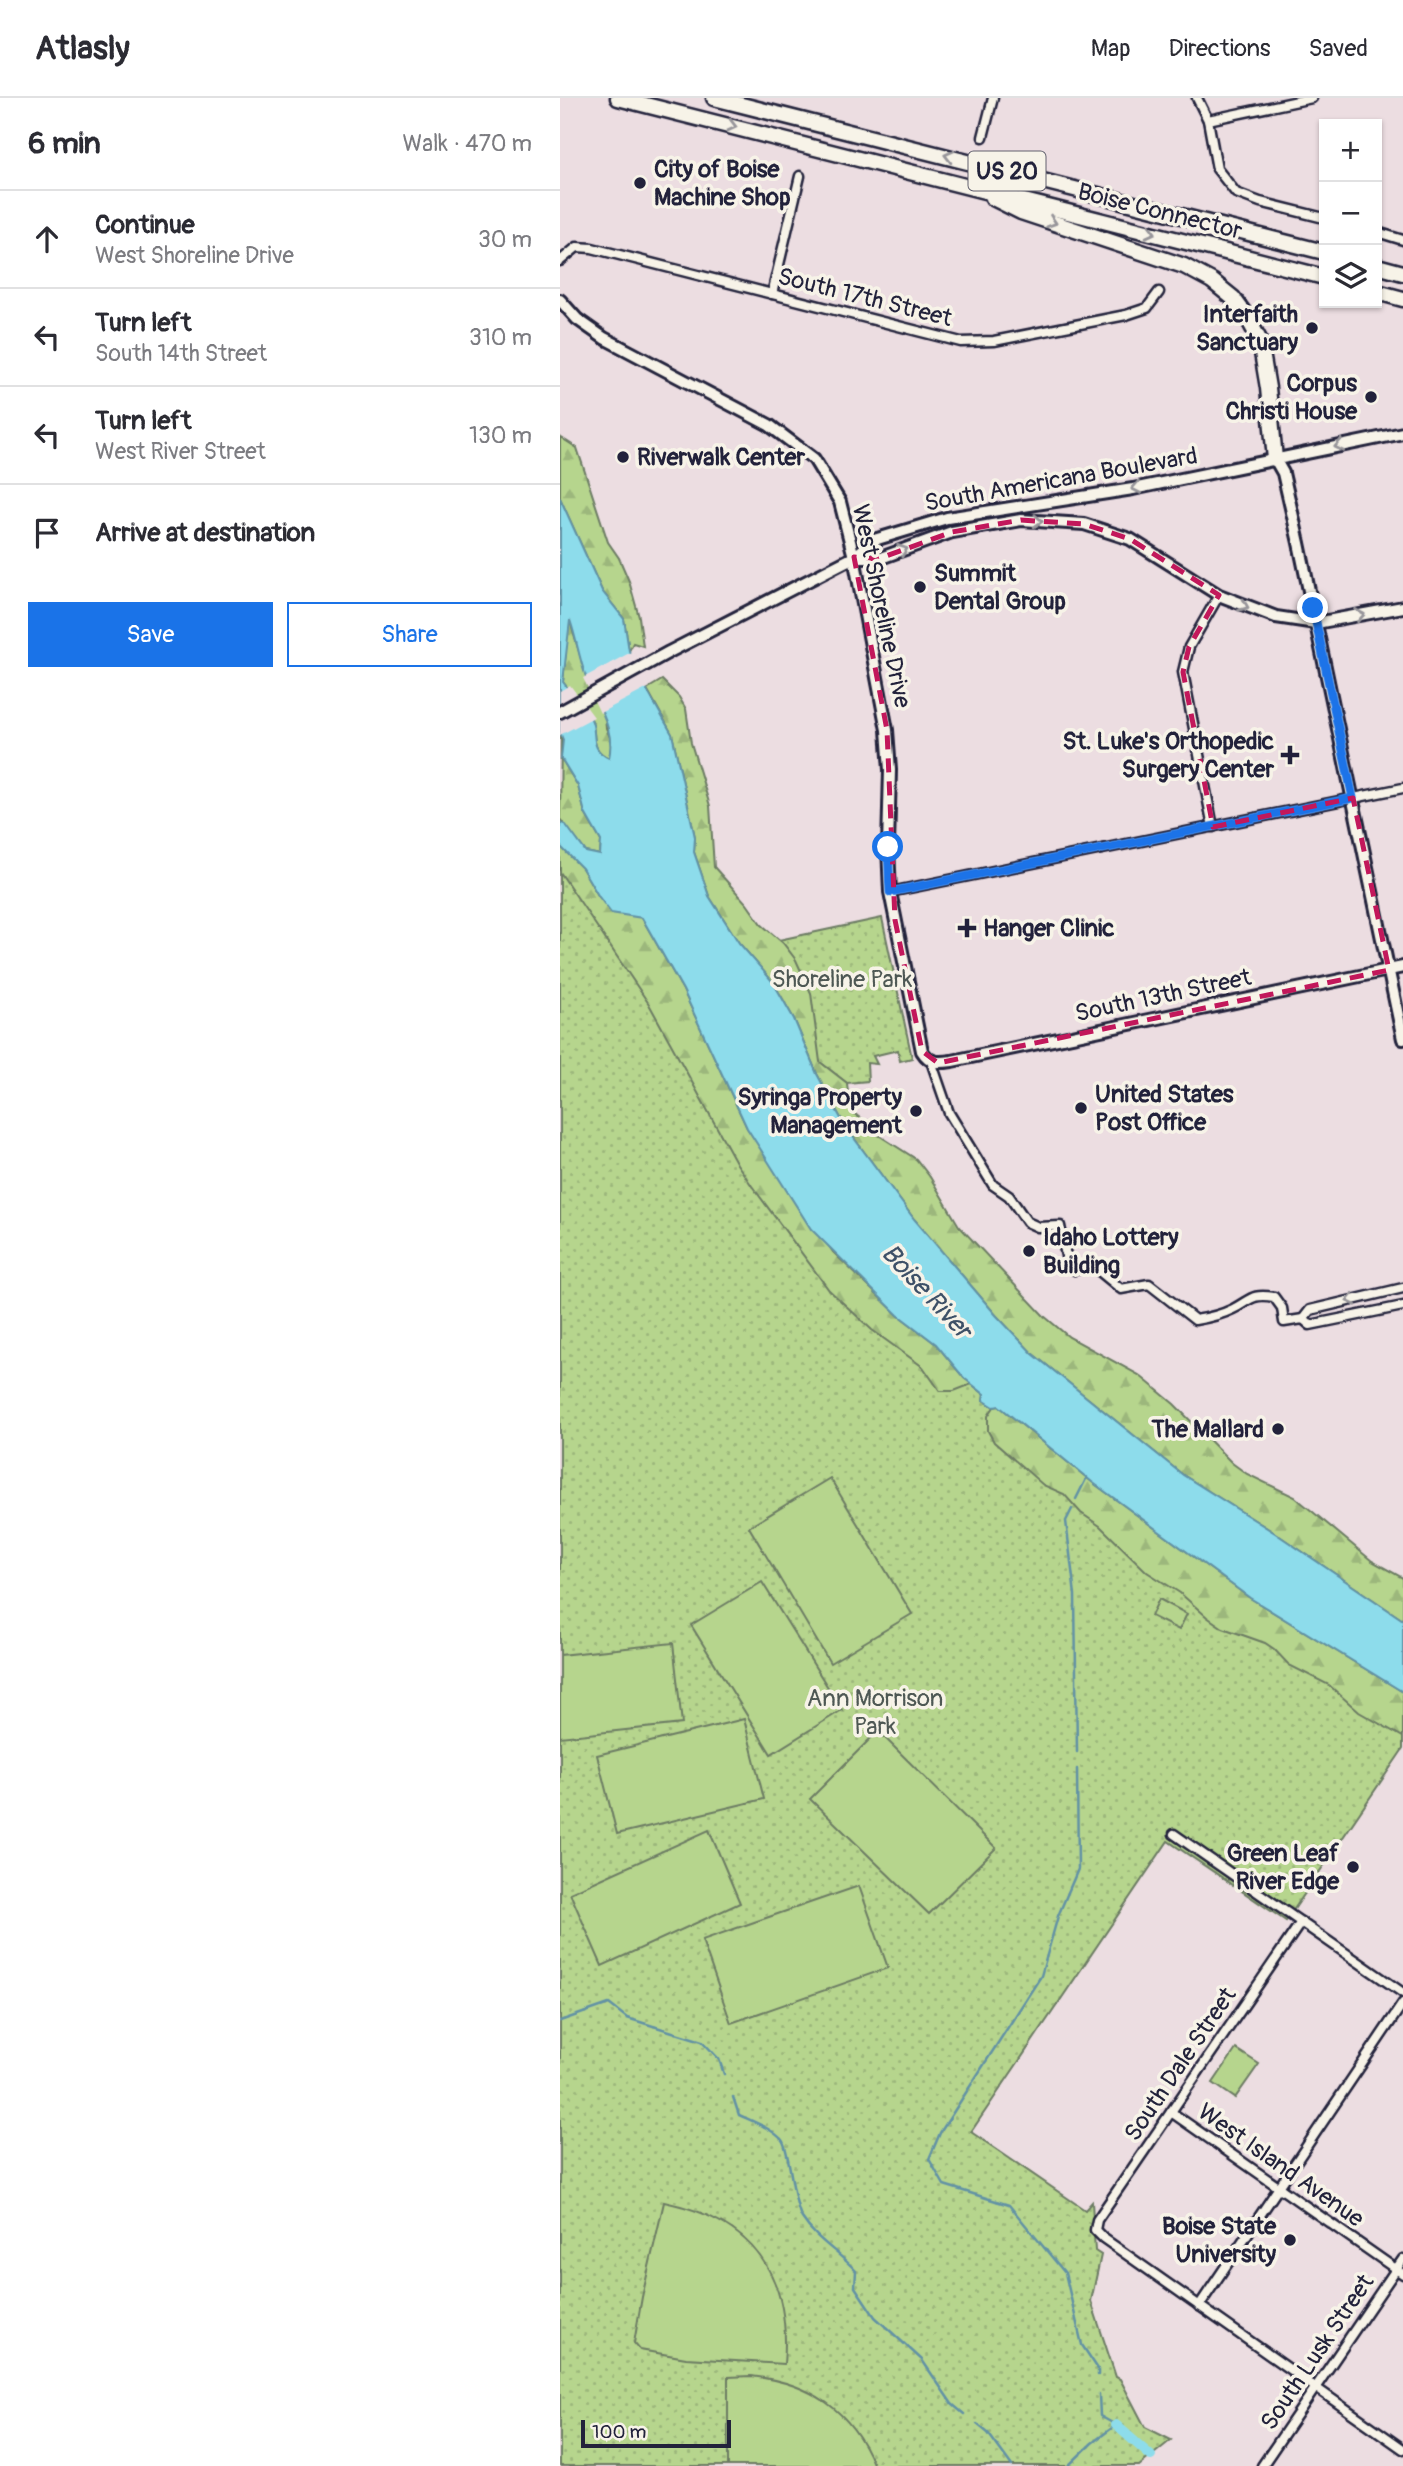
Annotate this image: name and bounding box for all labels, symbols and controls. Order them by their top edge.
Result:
text: Atlasly [35,28,130,69]
text: Map [1091,34,1131,63]
text: Directions [1169,34,1270,63]
text: Saved [1308,34,1368,63]
one-way arrow [725,118,737,132]
map controls [1319,119,1382,308]
button: + [1319,119,1382,182]
text: 6 min [28,125,101,162]
text: Walk · 470 m [403,129,532,158]
one-way arrow [943,150,955,165]
road number: US 20 [968,152,1046,190]
place label: City of Boise Machine Shop [654,155,791,212]
marker: City of Boise Machine Shop [632,175,648,191]
street label: Boise Connector [1075,177,1245,246]
button: − [1319,182,1382,245]
text: Continue [95,209,195,241]
one-way arrow [1045,214,1057,228]
icon: ahead [28,220,66,258]
one-way arrow [1145,224,1157,238]
text: 30 m [478,225,532,254]
text: West Shoreline Drive [95,241,294,270]
button: layers [1319,245,1382,308]
street label: South 17th Street [775,262,955,333]
place label: Interfaith Sanctuary [1196,300,1299,357]
text: Turn left [95,307,191,339]
icon: left [28,318,66,356]
marker: Interfaith Sanctuary [1304,320,1320,336]
text: 310 m [469,323,532,352]
text: South 14th Street [95,339,267,368]
place label: Corpus Christi House [1226,369,1358,426]
marker: Corpus Christi House [1363,389,1379,405]
text: Turn left [95,405,191,437]
icon: left [28,416,66,454]
text: 130 m [469,421,532,450]
text: West River Street [95,437,266,466]
one-way arrow [1333,438,1345,453]
street label: South Americana Boulevard [922,441,1200,518]
place label: Riverwalk Center [637,443,805,472]
marker: Riverwalk Center [615,449,631,465]
one-way arrow [1130,480,1142,495]
street label: West Shoreline Drive [846,502,917,711]
one-way arrow [1033,513,1044,528]
icon: arrive [28,514,66,552]
text: Arrive at destination [95,517,315,549]
one-way arrow [897,544,909,558]
place label: Summit Dental Group [934,559,1066,616]
marker: Summit Dental Group [912,579,928,595]
route end [1297,592,1328,623]
one-way arrow [1238,597,1250,611]
button: Save [28,602,273,667]
button: Share [287,602,532,667]
one-way arrow [1354,608,1366,623]
place label: St. Luke's Orthopedic Surgery Center [1062,727,1274,784]
marker: St. Luke's Orthopedic Surgery Center [1280,745,1300,765]
route start [872,831,903,862]
place label: Hanger Clinic [983,914,1115,943]
marker: Hanger Clinic [957,918,977,938]
street label: South 13th Street [1072,963,1254,1028]
park label: Shoreline Park [772,965,912,994]
place label: United States Post Office [1095,1080,1234,1137]
place label: Syringa Property Management [738,1083,903,1140]
marker: United States Post Office [1073,1100,1089,1116]
marker: Syringa Property Management [908,1103,924,1119]
place label: Idaho Lottery Building [1043,1223,1179,1280]
water label: Boise River [874,1238,981,1348]
marker: Idaho Lottery Building [1021,1243,1037,1259]
one-way arrow [1345,1292,1357,1307]
place label: The Mallard [1151,1415,1264,1444]
marker: The Mallard [1270,1421,1286,1437]
park label: Ann Morrison Park [807,1684,943,1741]
place label: Green Leaf River Edge [1227,1839,1340,1896]
marker: Green Leaf River Edge [1345,1859,1361,1875]
street label: South Dale Street [1118,1982,1243,2147]
street label: West Island Avenue [1192,2097,1369,2234]
place label: Boise State University [1162,2212,1277,2269]
marker: Boise State University [1282,2232,1298,2248]
street label: South Lusk Street [1255,2269,1380,2436]
scale bar [581,2417,732,2449]
text: 100 m [592,2420,646,2444]

